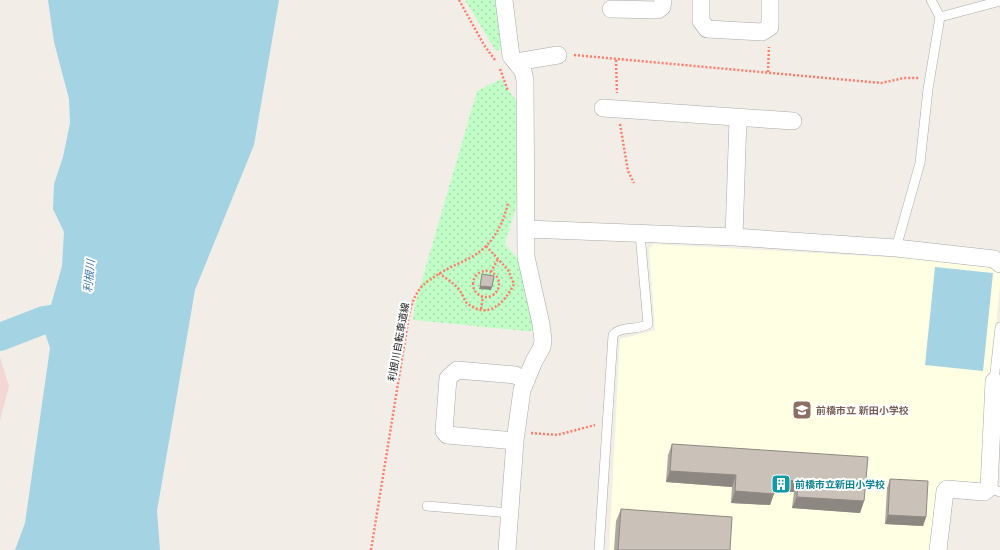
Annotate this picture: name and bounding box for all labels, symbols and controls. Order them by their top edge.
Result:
water label: 利根川 [80,258,98,293]
street label: 利根川自転車道線 [385,302,412,383]
school or university icon: 前橋市立 新田小学校 [791,399,813,421]
place label: 前橋市立 新田小学校 [816,404,909,417]
building icon: 前橋市立新田小学校 [770,473,792,495]
place label: 前橋市立新田小学校 [795,478,885,491]

